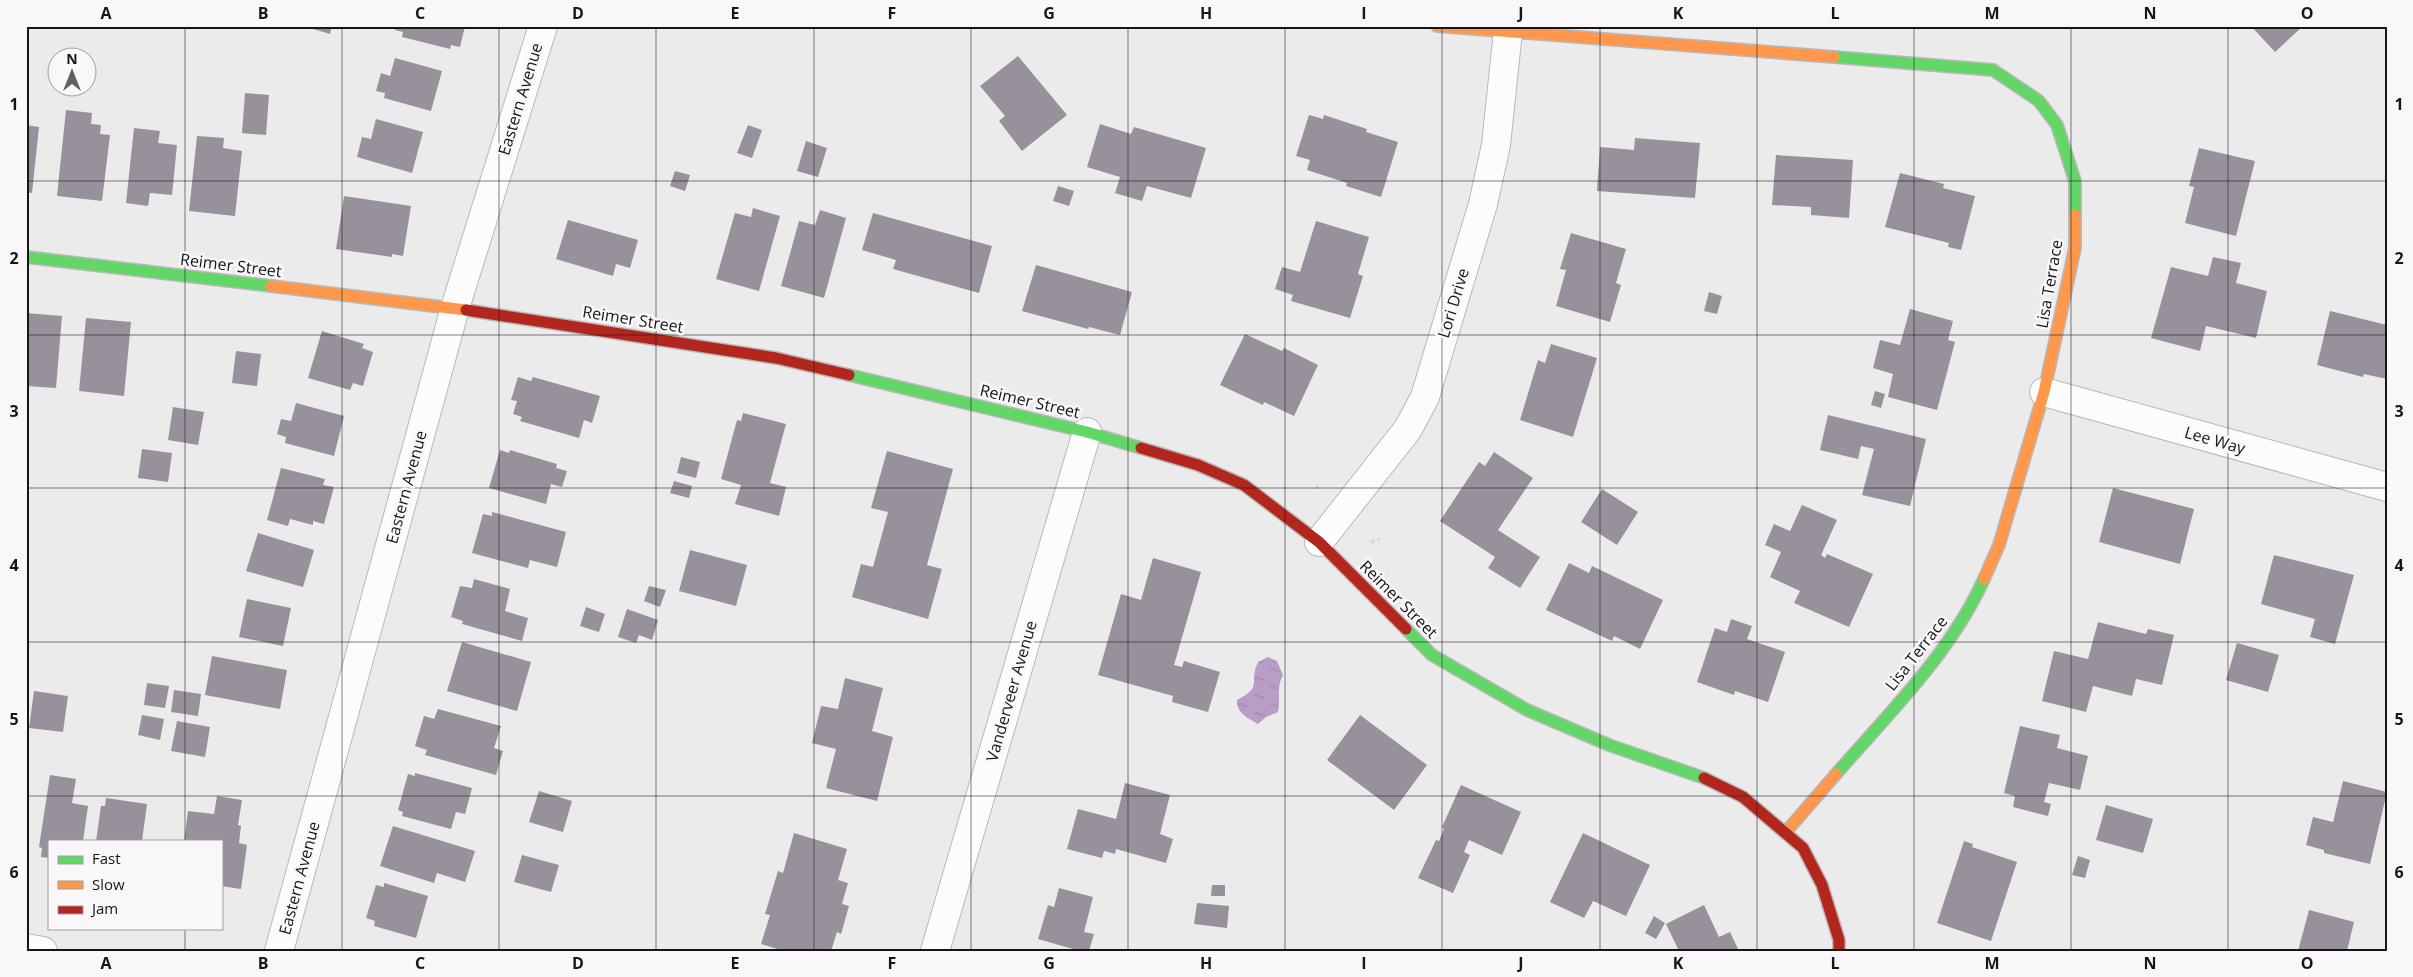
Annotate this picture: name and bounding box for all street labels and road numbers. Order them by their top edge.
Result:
street label: Eastern Avenue [492,40,548,158]
street label: Lisa Terrace [2030,238,2068,330]
street label: Reimer Street [179,248,283,282]
street label: Lori Drive [1432,265,1474,341]
street label: Reimer Street [581,300,685,338]
street label: Reimer Street [978,379,1082,423]
street label: Lee Way [2182,421,2249,459]
street label: Eastern Avenue [380,428,432,546]
street label: Reimer Street [1355,555,1443,643]
street label: Lisa Terrace [1880,611,1952,695]
street label: Vanderveer Avenue [980,618,1042,764]
street label: Eastern Avenue [273,819,325,937]

